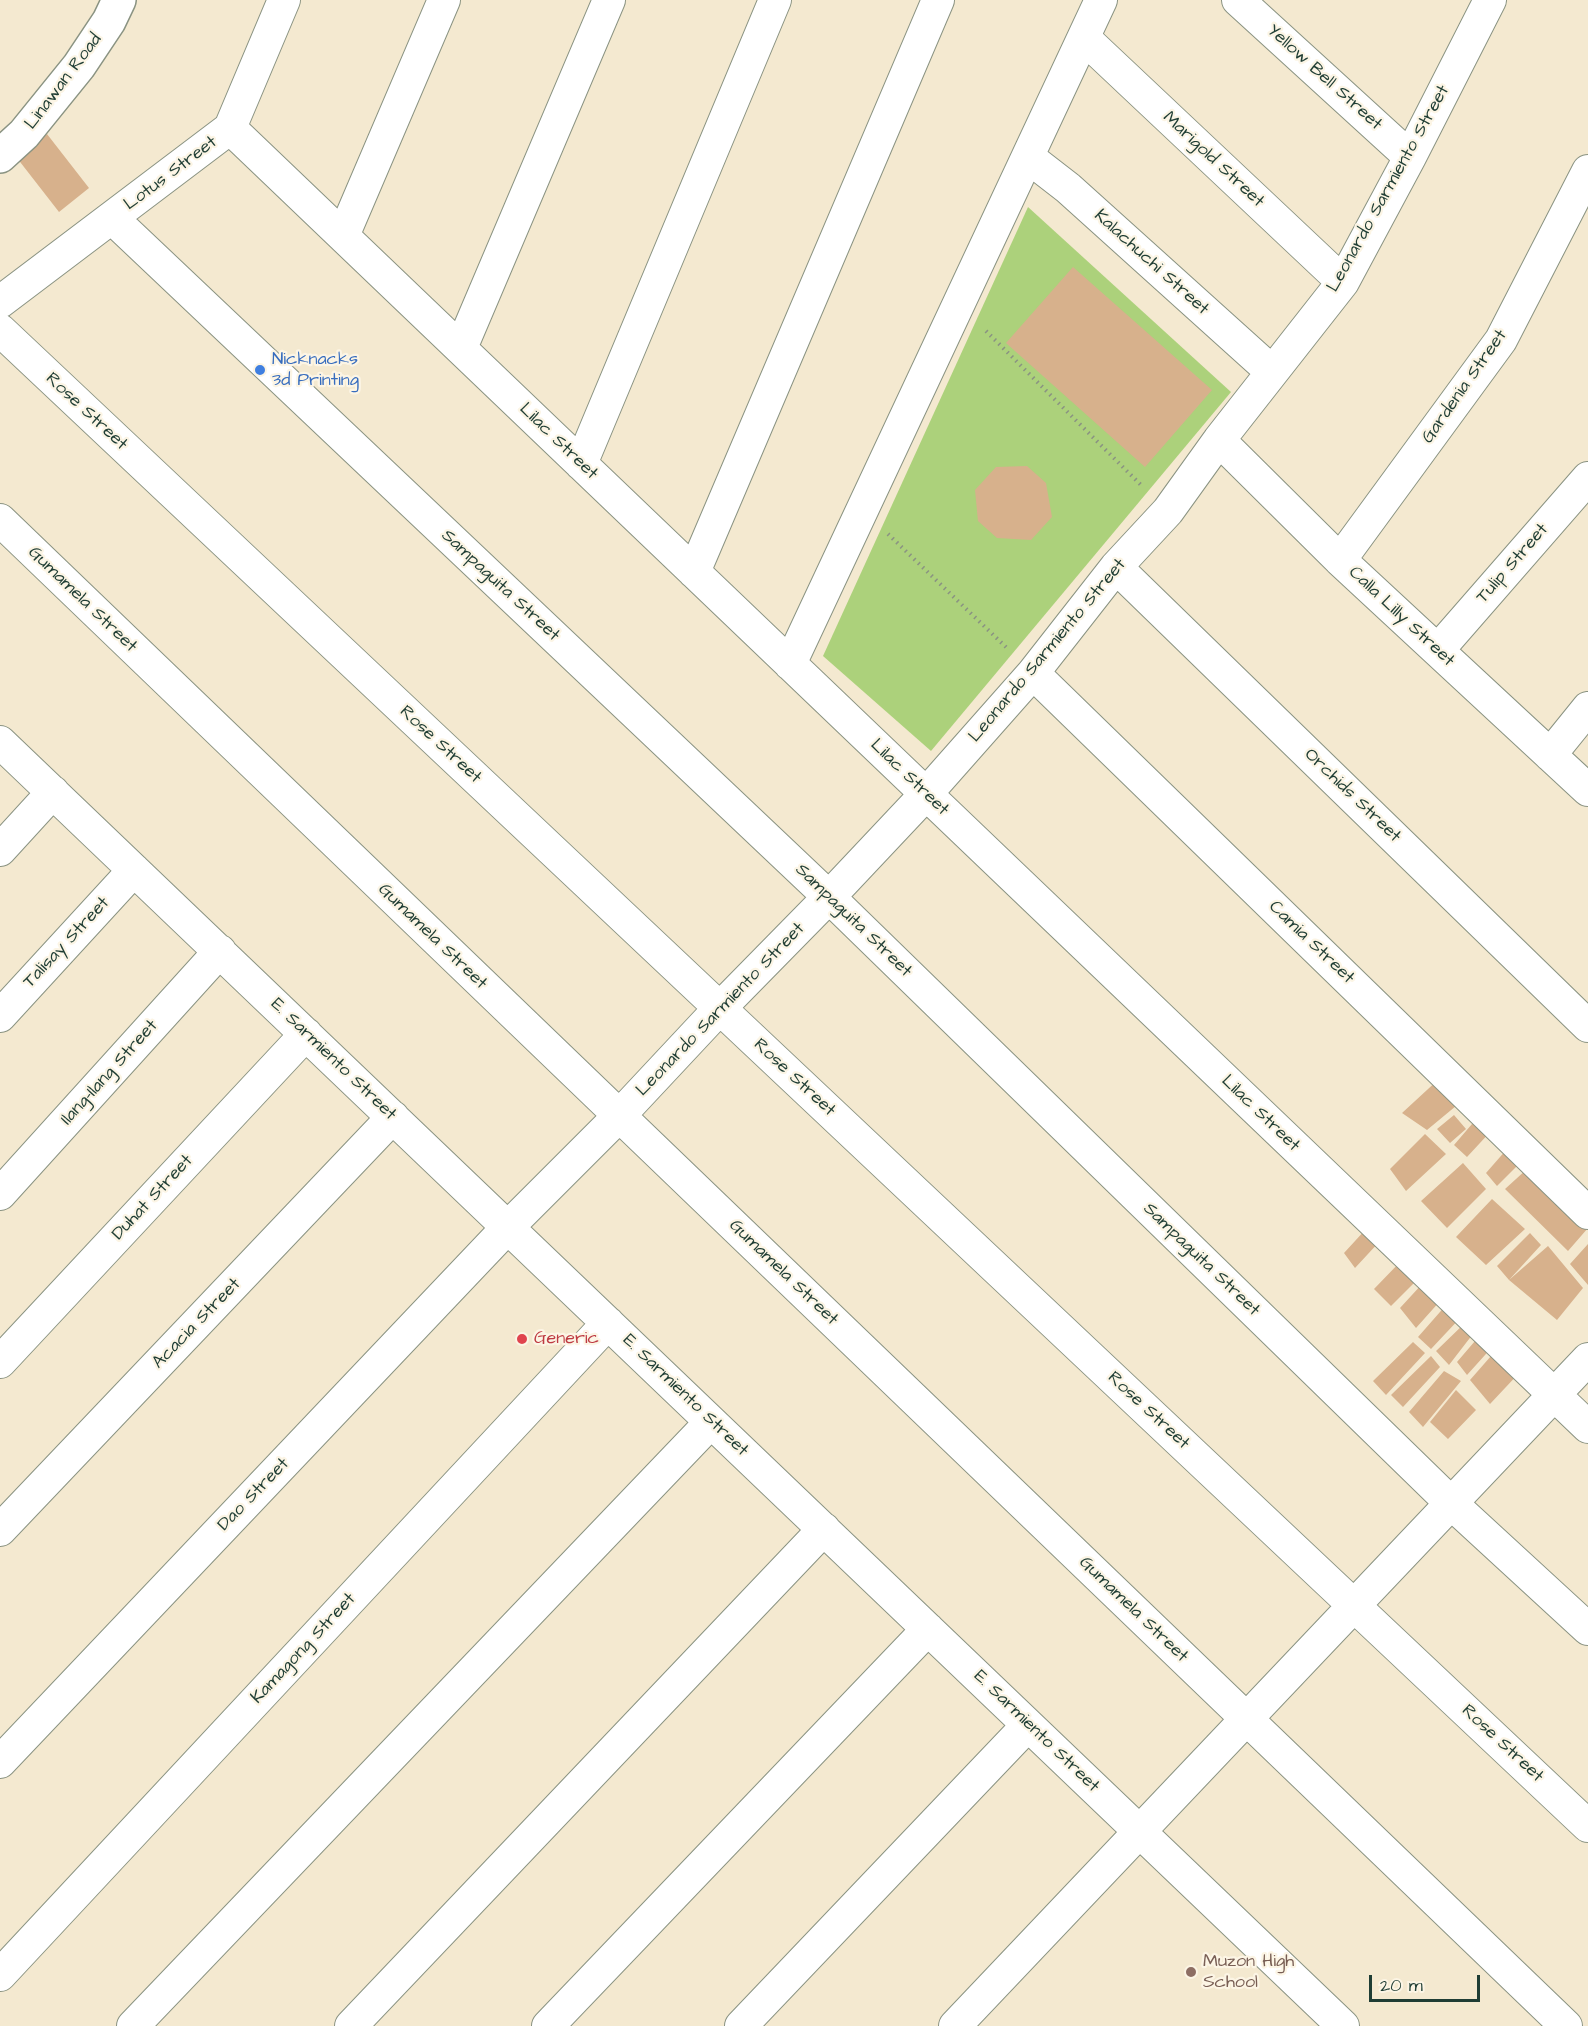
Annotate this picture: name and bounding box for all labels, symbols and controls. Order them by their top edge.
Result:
street label: Yellow Bell Street [1262,21,1386,135]
street label: Linawan Road [21,30,107,134]
street label: Leonardo Sarmiento Street [1323,82,1455,296]
street label: Marigold Street [1158,107,1268,213]
street label: Lotus Street [120,132,222,216]
street label: Kalachuchi Street [1089,206,1213,320]
street label: Gardenia Street [1418,326,1512,448]
place label: Nicknacks 3d Printing [272,349,359,392]
marker: Nicknacks 3d Printing [253,363,267,377]
street label: Rose Street [40,368,132,456]
street label: Lilac Street [514,399,602,485]
street label: Tulip Street [1472,520,1554,608]
street label: Sampaguita Street [436,526,564,646]
street label: Gumamela Street [23,542,141,658]
street label: Leonardo Sarmiento Street [965,555,1131,747]
street label: Calla Lilly Street [1343,562,1459,672]
street label: Rose Street [394,701,486,789]
street label: Lilac Street [865,735,953,821]
street label: Orchids Street [1299,744,1405,848]
street label: Sampaguita Street [790,860,916,982]
street label: Gumamela Street [373,879,491,995]
street label: Talisay Street [19,893,115,993]
street label: Camia Street [1264,897,1358,989]
street label: Leonardo Sarmiento Street [632,919,810,1101]
street label: E. Sarmiento Street [266,994,400,1126]
street label: Ilang-Ilang Street [57,1016,163,1130]
street label: Rose Street [748,1034,840,1122]
street label: Lilac Street [1216,1071,1304,1157]
street label: Duhat Street [108,1151,198,1245]
street label: Sampaguita Street [1138,1199,1264,1321]
street label: Gumamela Street [724,1215,842,1331]
street label: Acacia Street [148,1274,246,1374]
place label: Generic [534,1328,599,1350]
street label: E. Sarmiento Street [618,1330,752,1462]
marker: Generic [515,1332,529,1346]
street label: Rose Street [1102,1367,1194,1455]
street label: Dao Street [214,1454,294,1536]
street label: Gumamela Street [1074,1552,1192,1668]
street label: Kamagong Street [247,1589,361,1709]
street label: E. Sarmiento Street [969,1666,1103,1798]
street label: Rose Street [1456,1700,1548,1788]
place label: Muzon High School [1203,1951,1294,1994]
scale bar [1372,1963,1483,2001]
marker: Muzon High School [1184,1965,1198,1979]
text: 20 m [1380,1973,1423,1998]

